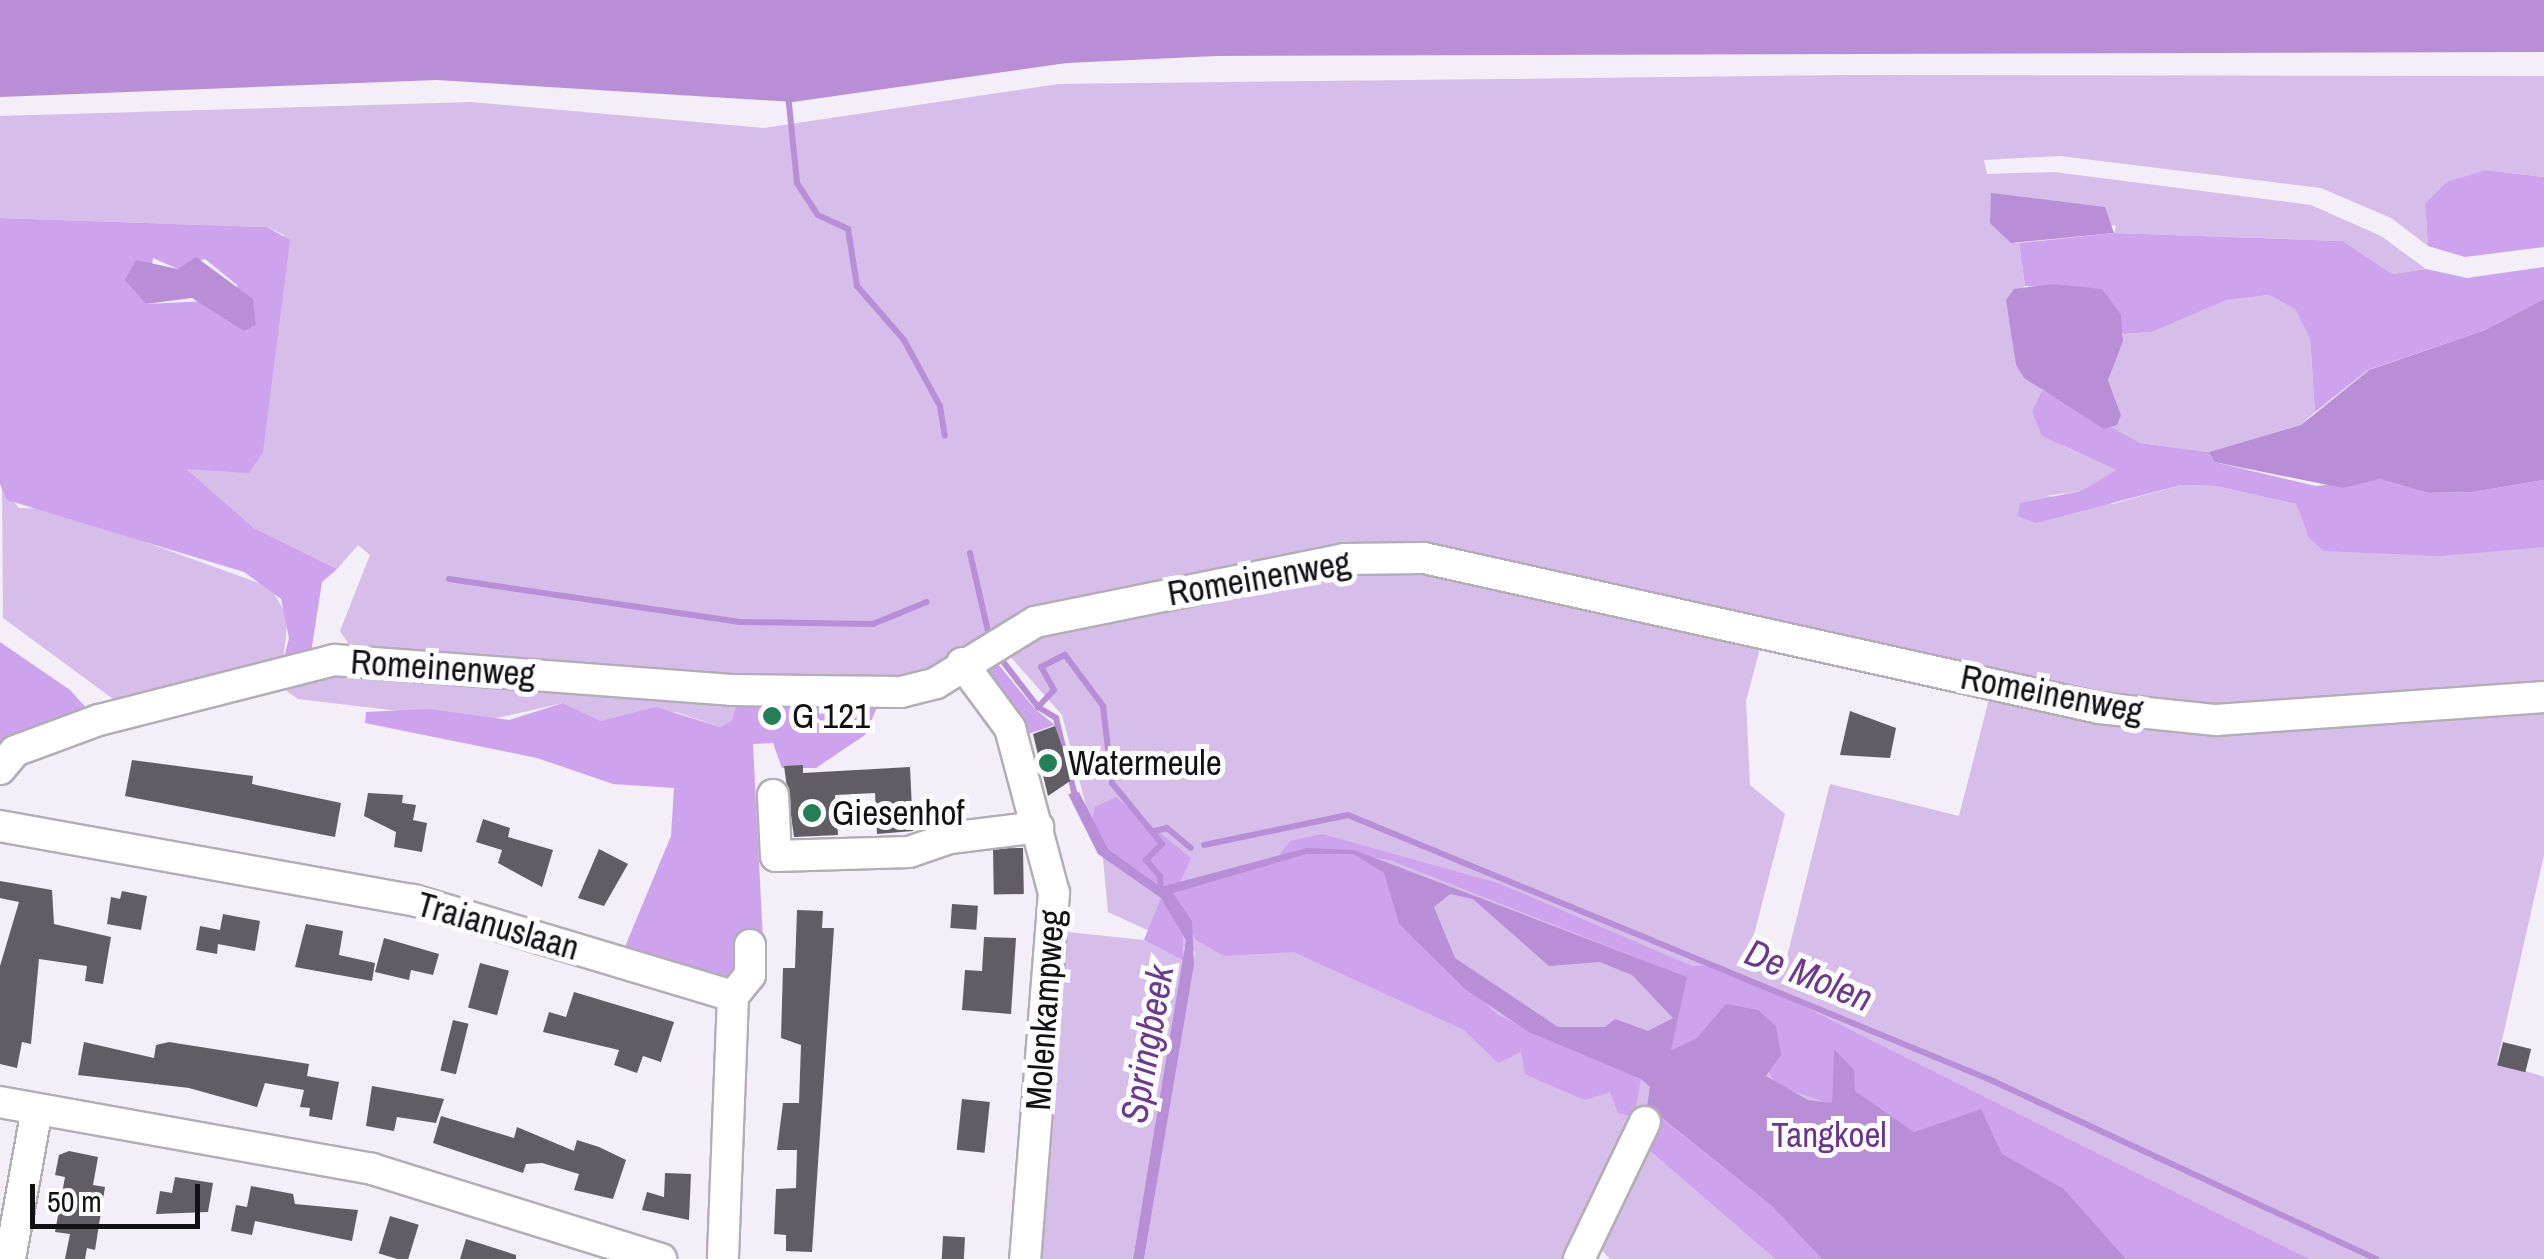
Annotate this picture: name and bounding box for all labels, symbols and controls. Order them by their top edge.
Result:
street label: Romeinenweg [1164,541,1354,615]
street label: Romeinenweg [349,641,537,695]
street label: Romeinenweg [1957,656,2147,732]
place label: G 121 [792,695,870,737]
marker: G 121 [761,705,783,727]
place label: Watermeule [1068,742,1222,784]
marker: Watermeule [1037,752,1059,774]
place label: Giesenhof [832,792,964,834]
marker: Giesenhof [801,802,823,824]
street label: Traianuslaan [412,883,584,969]
street label: Molenkampweg [1017,908,1073,1112]
water label: De Molen [1739,929,1879,1021]
water label: Springbeek [1111,962,1183,1126]
park label: Tangkoel [1771,1114,1887,1156]
scale bar [35,1164,205,1226]
text: 50 m [47,1181,102,1221]

